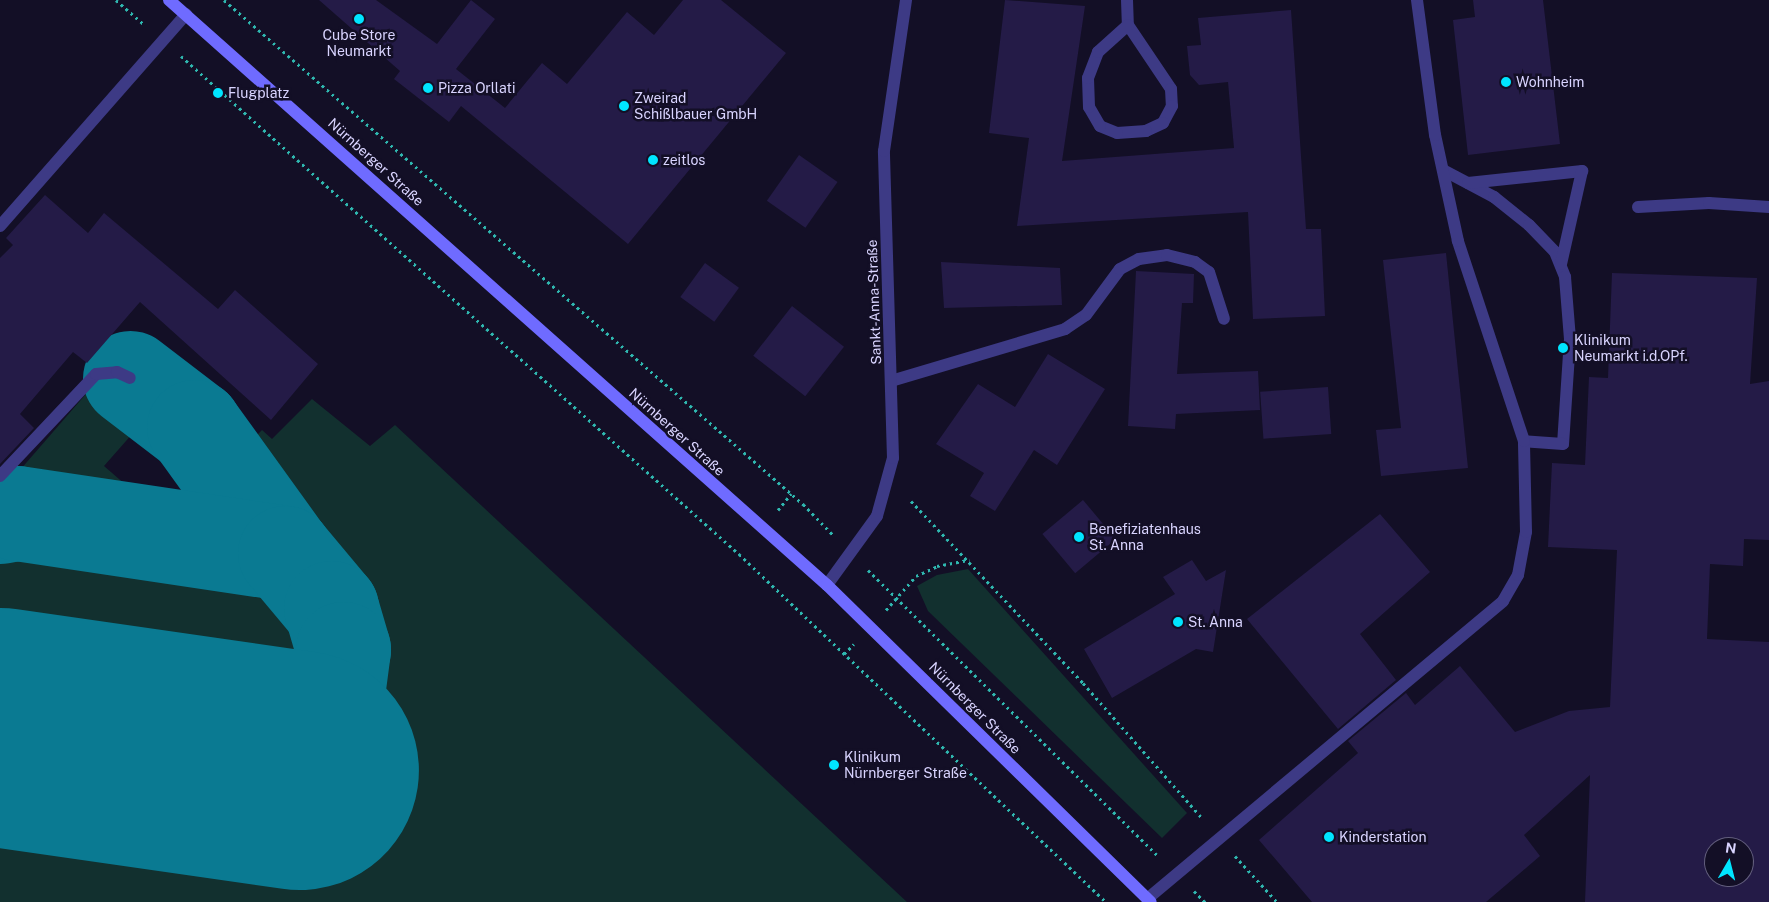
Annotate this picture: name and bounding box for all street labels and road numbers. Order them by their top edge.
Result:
street label: Nürnberger Straße [325,115,427,209]
street label: Sankt-Anna-Straße [863,239,885,365]
street label: Nürnberger Straße [626,385,728,479]
street label: Nürnberger Straße [926,659,1024,757]

